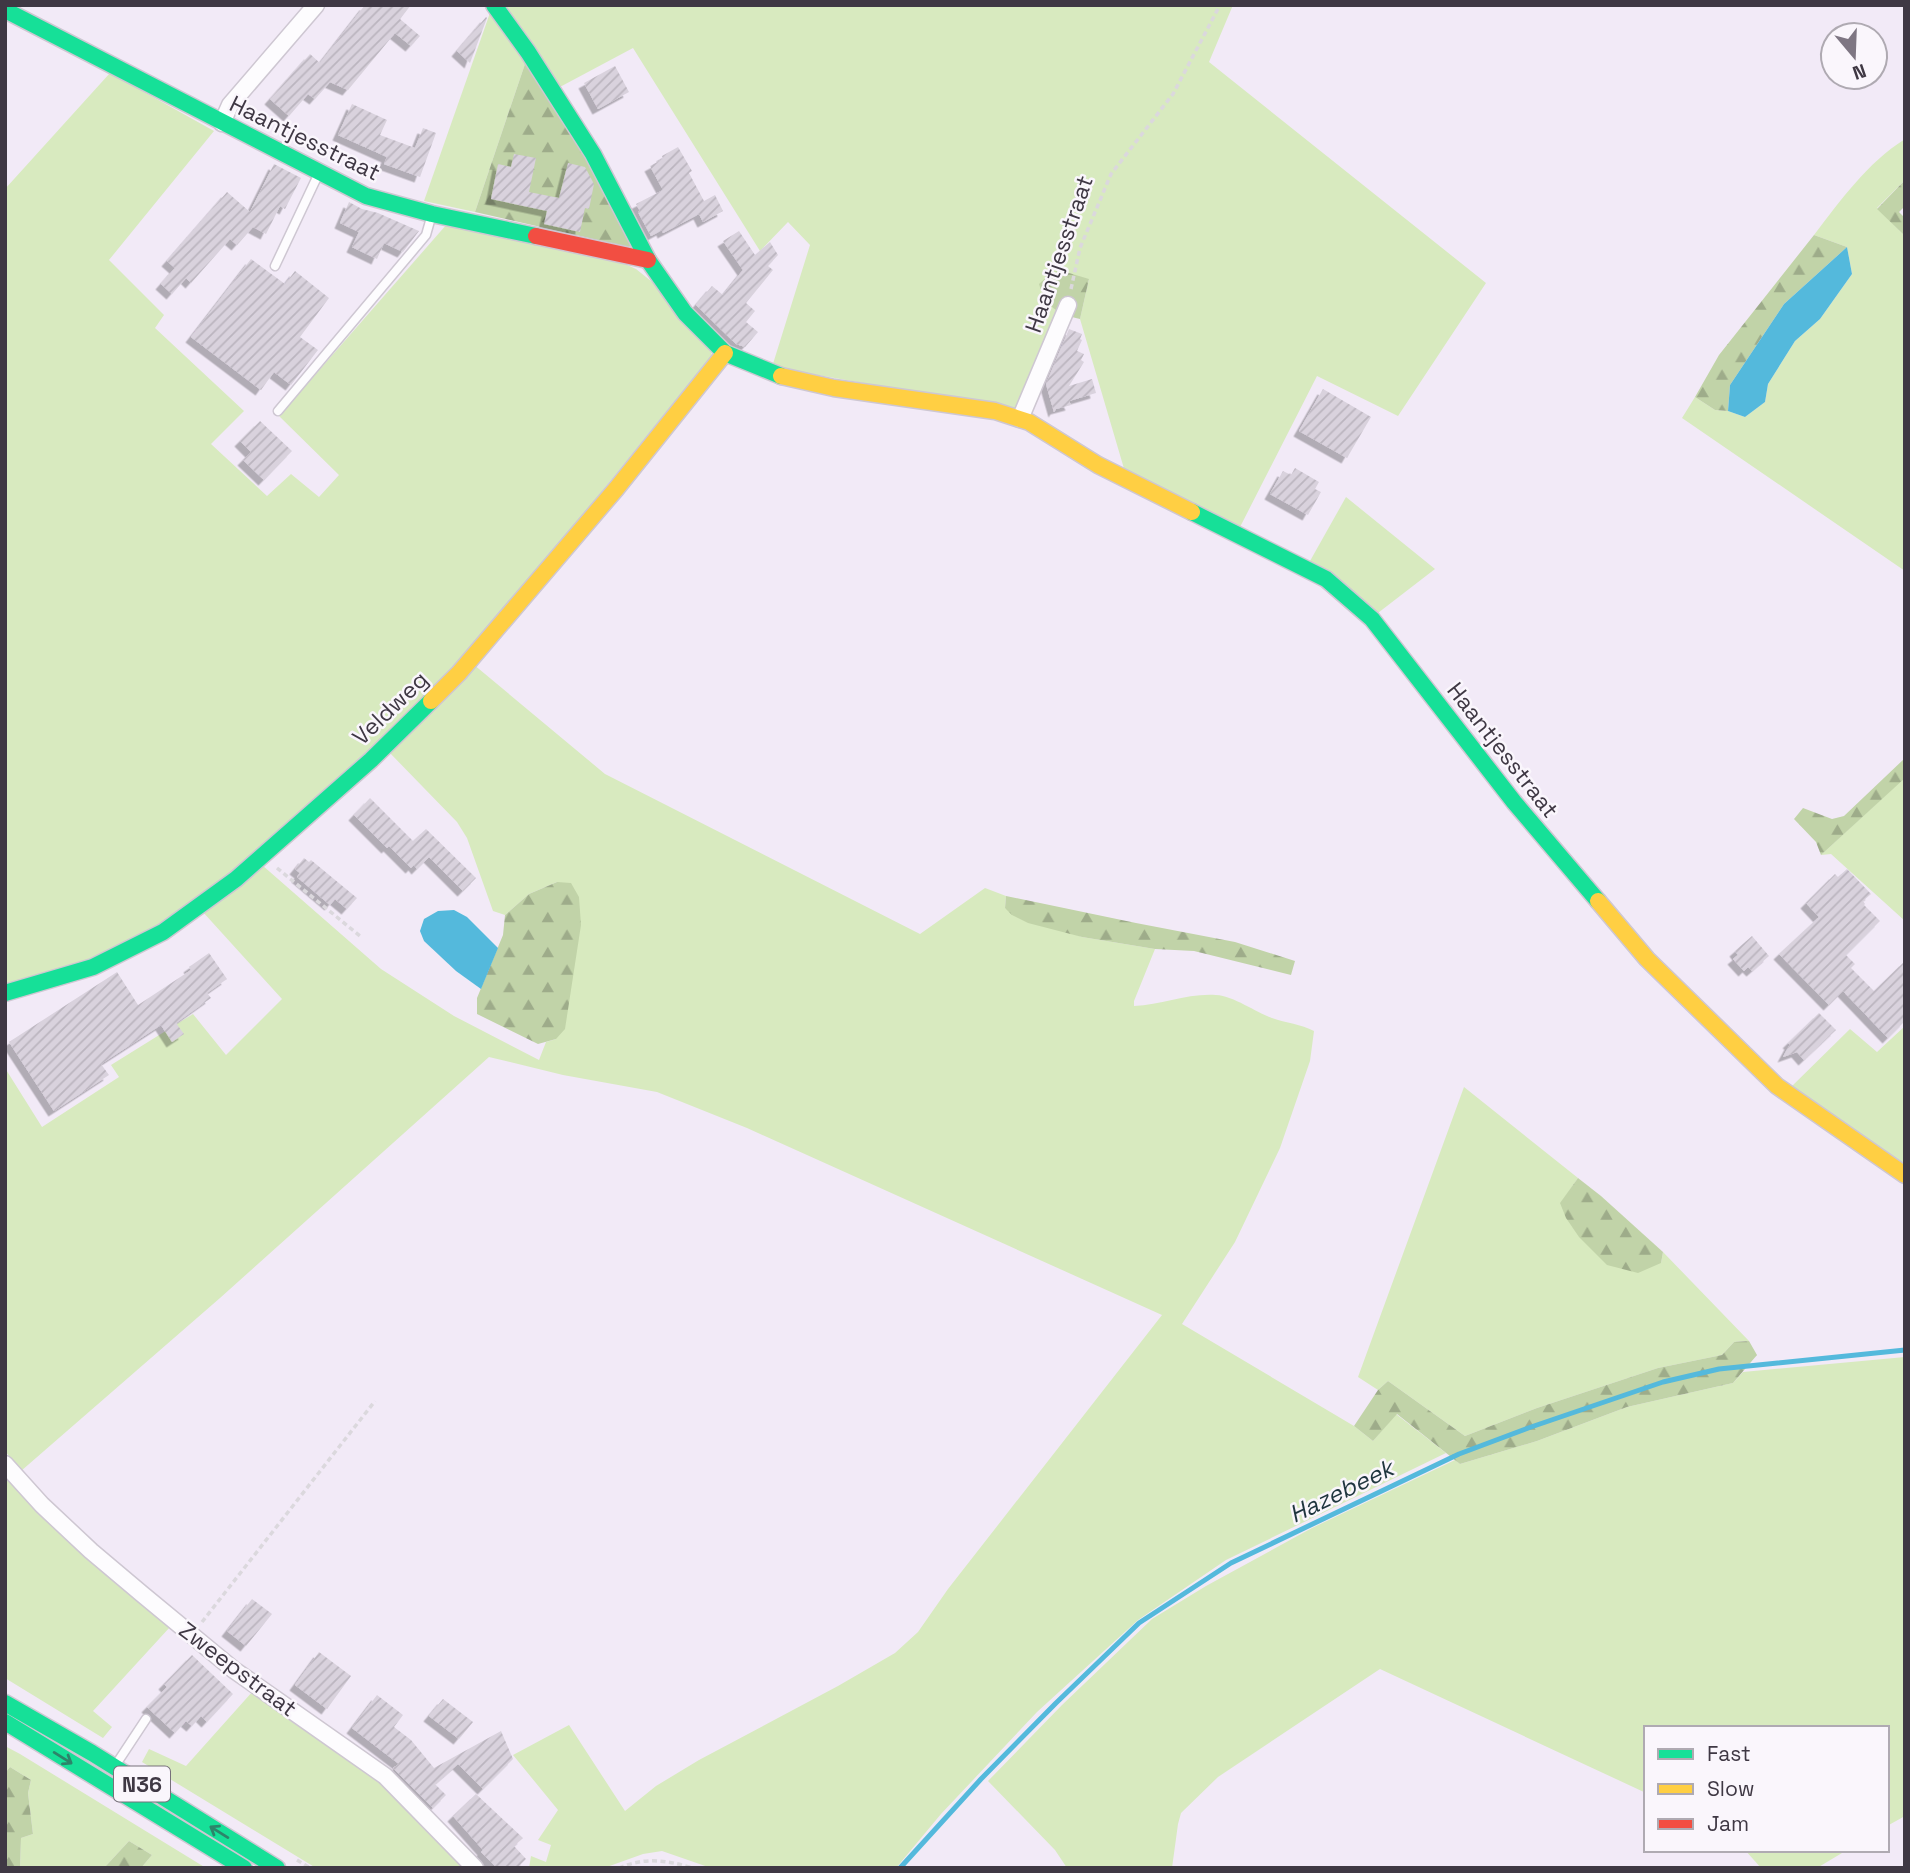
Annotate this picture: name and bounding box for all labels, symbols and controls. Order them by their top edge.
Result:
north arrow [1819,21,1889,91]
text: N [1849,58,1869,85]
street label: Haantjesstraat [225,88,385,188]
street label: Haantjesstraat [1018,171,1100,337]
street label: Veldweg [346,665,434,751]
street label: Haantjesstraat [1441,676,1565,824]
water label: Hazebeek [1284,1451,1401,1530]
street label: Zweepstraat [173,1615,303,1723]
legend [1644,1726,1889,1852]
text: Fast [1707,1740,1751,1767]
one-way arrow [53,1752,73,1766]
road number: N36 [114,1766,170,1802]
text: Slow [1707,1775,1755,1802]
text: Jam [1707,1810,1749,1837]
one-way arrow [210,1825,230,1839]

